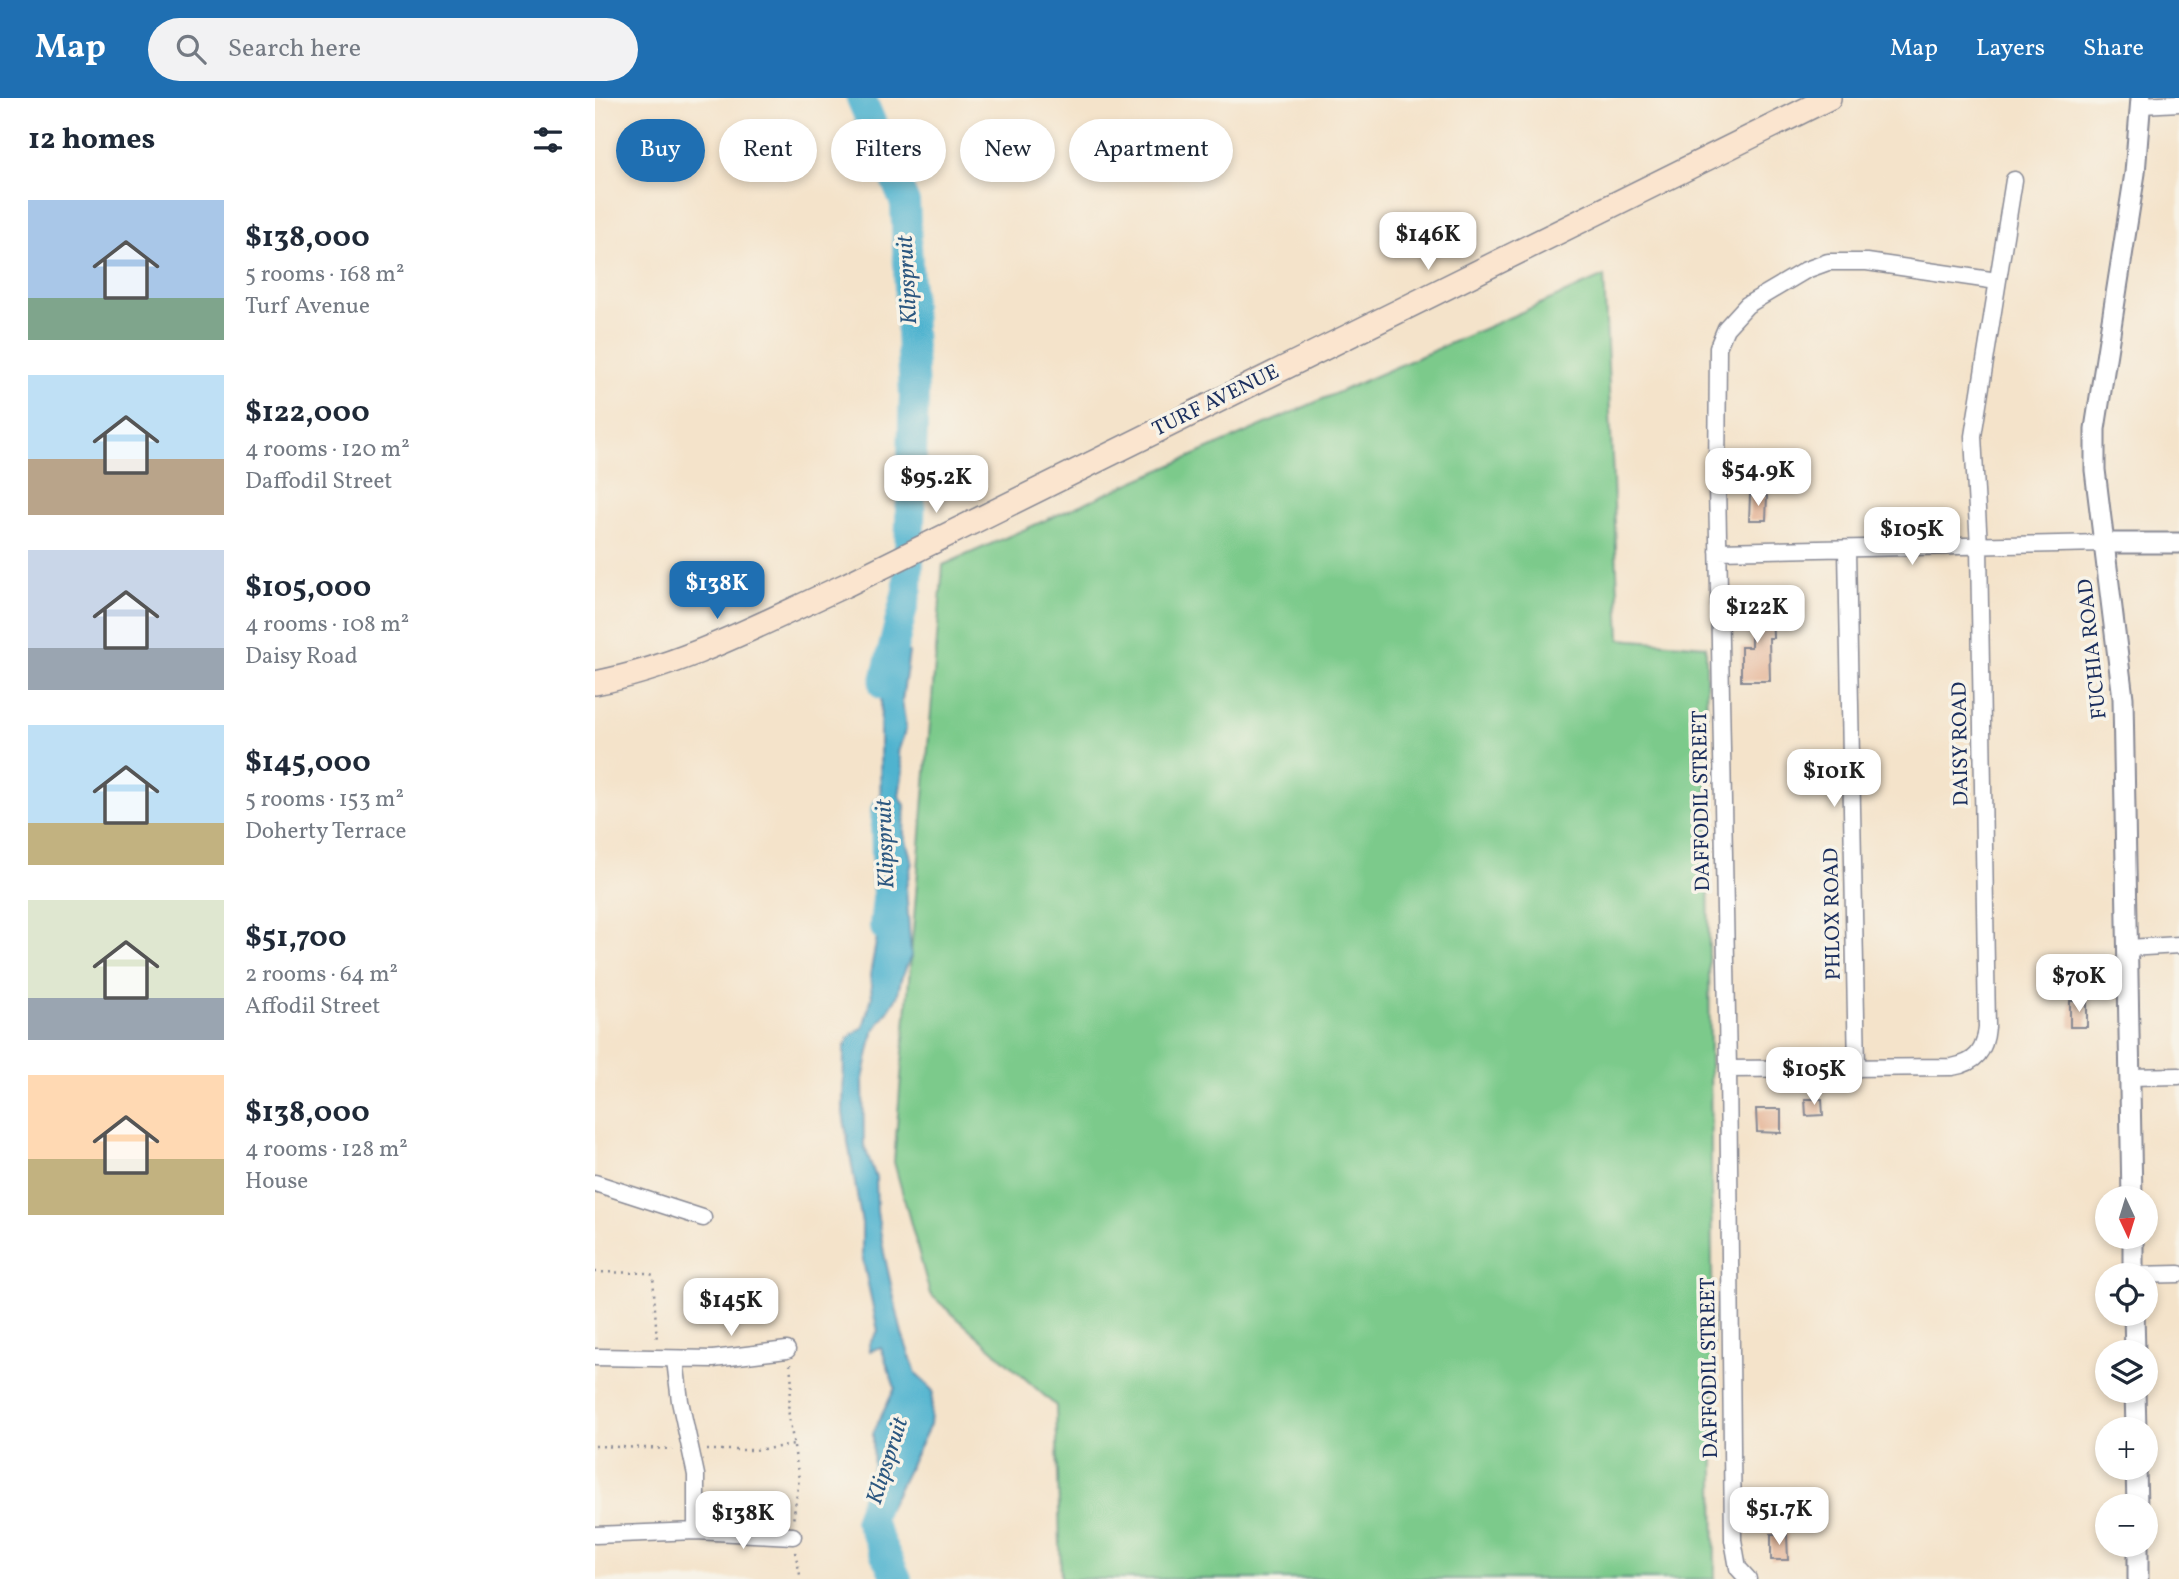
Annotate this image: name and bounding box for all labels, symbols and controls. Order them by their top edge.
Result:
search box [148,18,638,81]
text: Map [35,26,106,72]
icon: search [172,30,210,68]
text: Search here [228,31,361,67]
text: Map [1890,32,1938,66]
text: Layers [1976,32,2045,66]
text: Share [2083,32,2144,66]
text: 12 homes [28,119,155,161]
chip: Buy [616,119,705,182]
chip: Rent [719,119,817,182]
chip: Filters [831,119,946,182]
chip: New [960,119,1055,182]
chip: Apartment [1069,119,1233,182]
icon: filters [529,121,567,159]
pin: $146K [1379,212,1477,272]
text: $138,000 [245,217,370,259]
text: $146K [1395,219,1461,251]
icon: home [84,228,168,312]
water label: Klipspruit [890,234,926,326]
text: 5 rooms · 168 m² [245,259,404,291]
text: Turf Avenue [245,291,370,323]
street label: TURF AVENUE [1148,358,1284,444]
text: $122,000 [245,392,370,434]
icon: home [84,403,168,487]
text: 4 rooms · 120 m² [245,434,410,466]
pin: $54.9K [1701,448,1815,508]
text: $54.9K [1721,455,1795,487]
pin: $95.2K [879,456,993,515]
text: $95.2K [900,462,972,494]
text: Daffodil Street [245,466,392,498]
pin: $105K [1863,508,1961,567]
text: $105K [1880,514,1944,546]
pin: $138K [668,561,766,621]
text: $105,000 [245,567,371,609]
text: $138K [686,568,749,600]
street label: FUCHIA ROAD [2071,577,2115,721]
icon: home [84,578,168,662]
pin: $122K [1708,586,1806,645]
text: $122K [1726,592,1788,624]
text: 4 rooms · 108 m² [245,609,409,641]
text: Daisy Road [245,641,358,673]
street label: DAISY ROAD [1945,681,1977,807]
street label: DAFFODIL STREET [1686,710,1718,892]
text: $145,000 [245,742,371,784]
pin: $101K [1785,750,1883,809]
icon: home [84,753,168,837]
text: $101K [1803,756,1865,788]
text: 5 rooms · 153 m² [245,784,404,816]
water label: Klipspruit [868,798,904,889]
text: Doherty Terrace [245,816,406,848]
street label: PHLOX ROAD [1817,847,1849,981]
text: $51,700 [245,917,347,959]
icon: home [84,928,168,1012]
pin: $70K [2038,954,2120,1014]
text: 2 rooms · 64 m² [245,959,398,991]
text: $70K [2052,961,2106,993]
text: Affodil Street [245,991,380,1023]
pin: $105K [1765,1048,1863,1107]
text: $105K [1782,1054,1846,1086]
text: $138,000 [245,1092,370,1134]
icon: home [84,1103,168,1187]
text: 4 rooms · 128 m² [245,1134,408,1166]
text: House [245,1166,308,1198]
north arrow [2095,1186,2158,1250]
map controls [2095,1186,2158,1557]
button: locate [2095,1263,2158,1326]
street label: DAFFODIL STREET [1694,1277,1726,1459]
pin: $145K [682,1278,780,1338]
text: $145K [699,1285,763,1317]
button: layers [2095,1340,2158,1403]
water label: Klipspruit [859,1413,917,1509]
button: + [2095,1417,2158,1480]
pin: $51.7K [1722,1488,1836,1547]
pin: $138K [694,1492,792,1551]
text: $51.7K [1746,1494,1812,1526]
button: − [2095,1494,2158,1557]
text: $138K [712,1498,775,1530]

